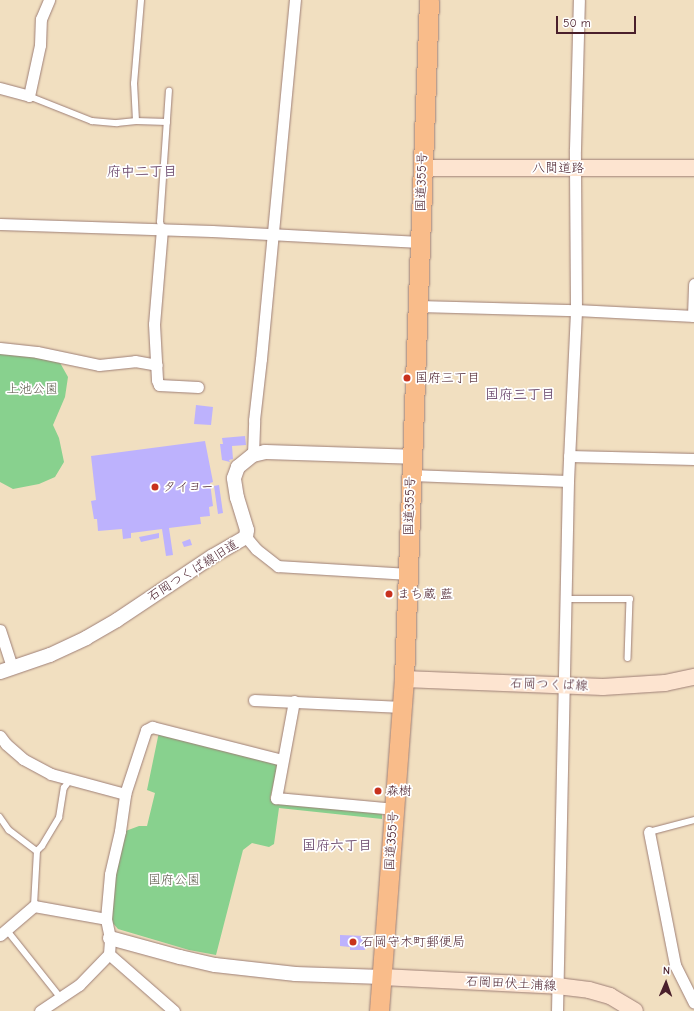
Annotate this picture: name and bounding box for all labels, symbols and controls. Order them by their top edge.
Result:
scale bar [558,8,638,34]
text: 50 m [563,16,591,30]
street label: 国道355号 [413,152,431,212]
street label: 八間道路 [532,160,584,176]
district label: 府中二丁目 [107,164,177,180]
place label: 国府三丁目 [415,370,480,386]
marker: 国府三丁目 [402,373,412,383]
park label: 上池公園 [6,381,58,397]
district label: 国府三丁目 [485,387,555,403]
street label: 国道355号 [401,476,419,536]
place label: タイヨー [163,479,214,495]
marker: タイヨー [150,482,160,492]
street label: 石岡つくば線旧道 [145,537,241,605]
place label: まち蔵 藍 [397,586,453,602]
marker: まち蔵 藍 [384,589,394,599]
street label: 石岡つくば線 [510,676,588,694]
place label: 森樹 [386,783,412,799]
marker: 森樹 [373,786,383,796]
street label: 国道355号 [382,811,402,871]
district label: 国府六丁目 [302,838,372,854]
park label: 国府公園 [148,872,200,888]
place label: 石岡守木町郵便局 [361,934,465,950]
marker: 石岡守木町郵便局 [348,937,358,947]
north arrow [646,963,686,1003]
text: N [663,964,670,977]
street label: 石岡田伏土浦線 [465,974,557,994]

